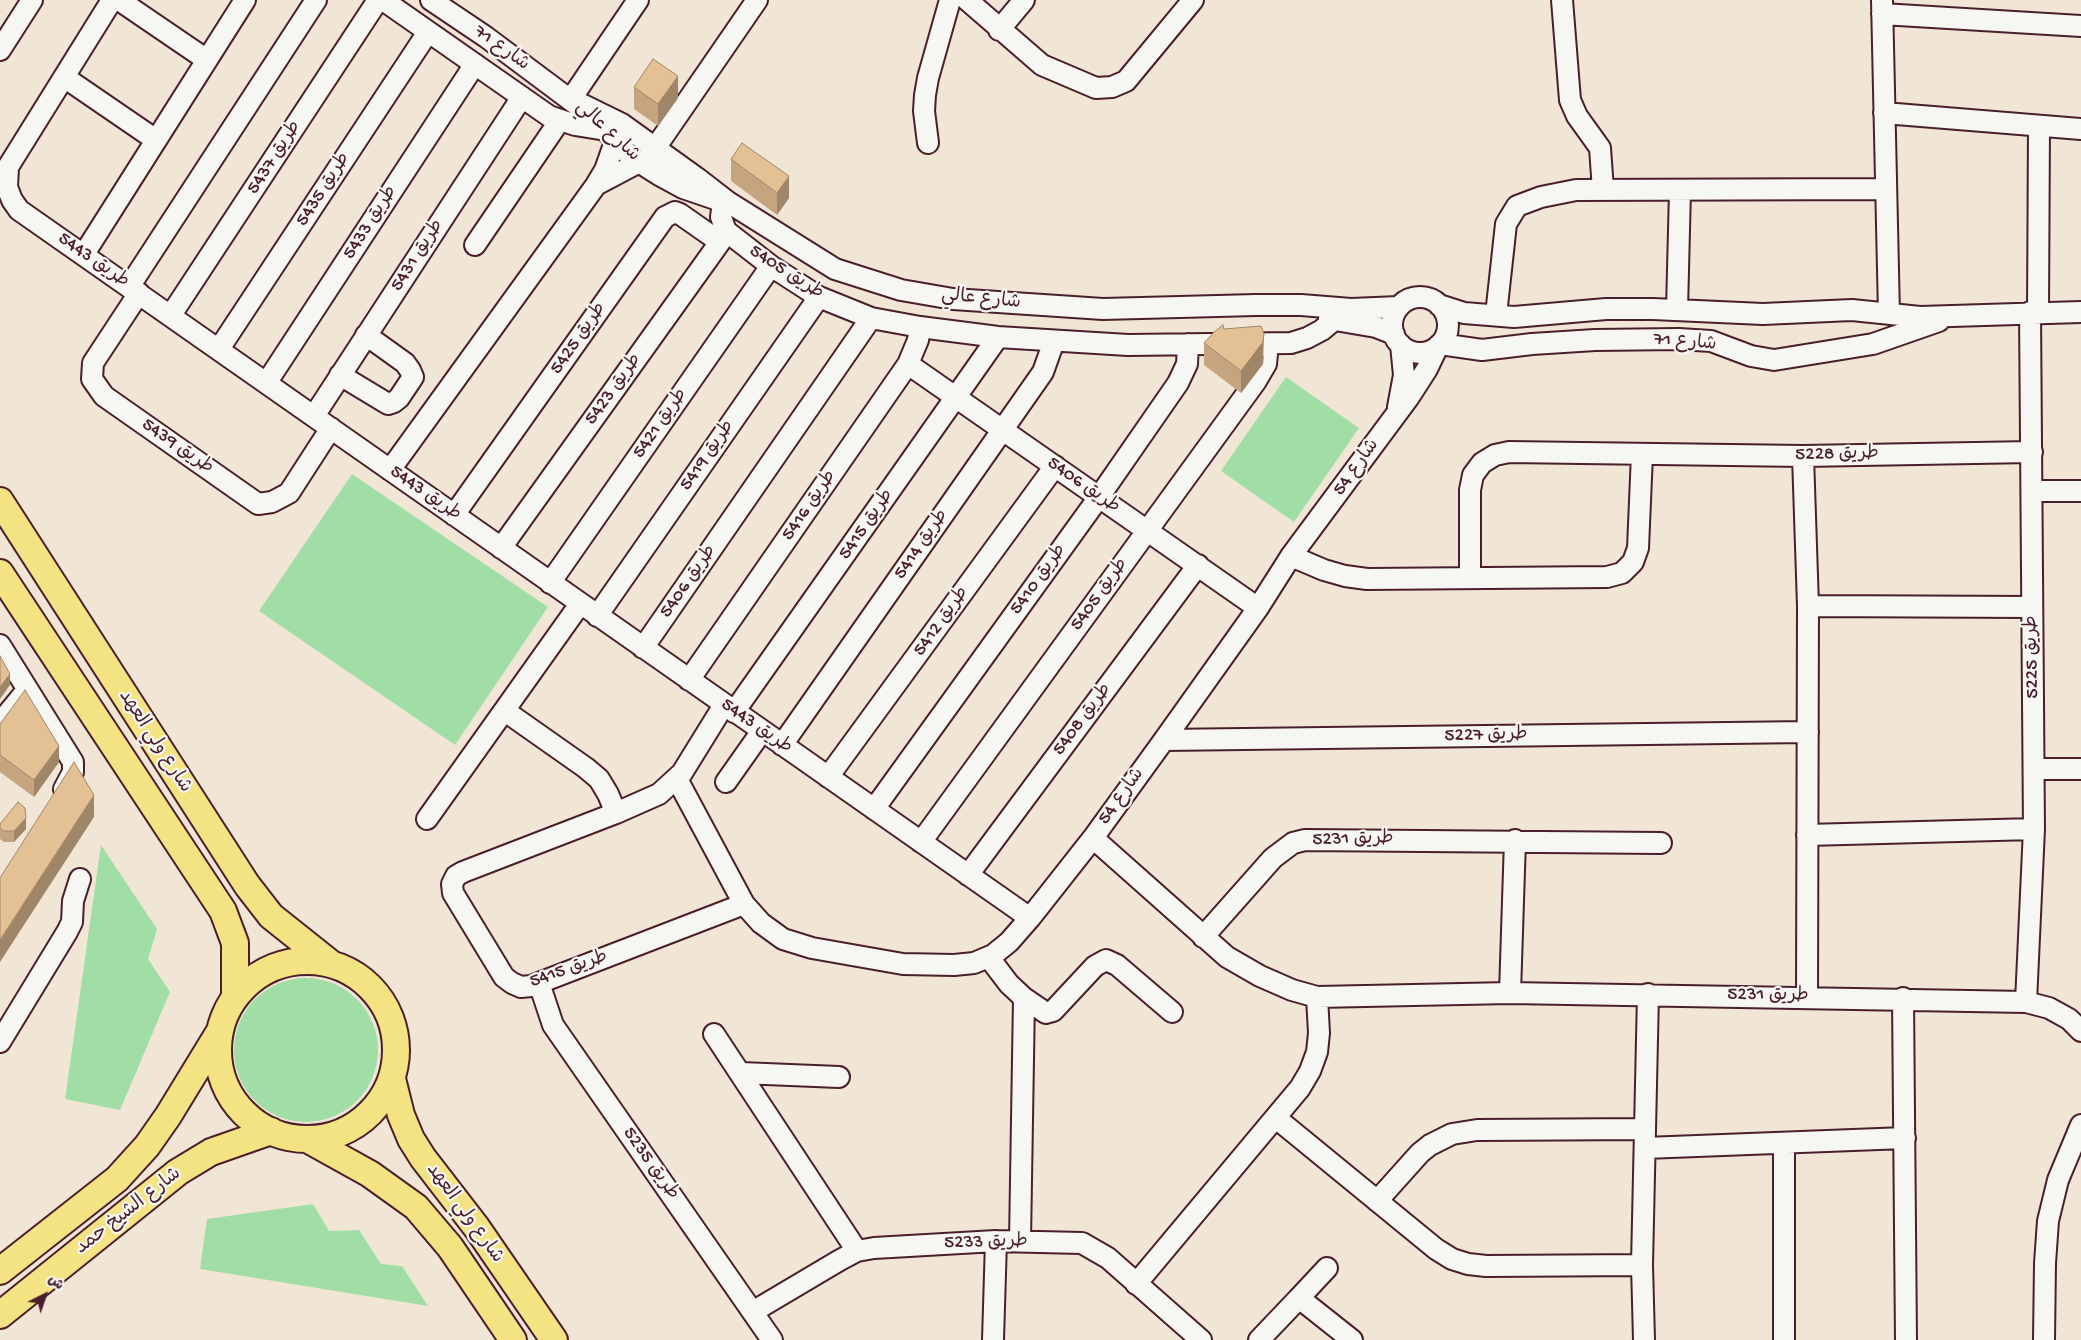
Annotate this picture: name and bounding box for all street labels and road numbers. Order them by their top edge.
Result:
street label: شارع 71 [469,21,533,77]
street label: شارع عالي [570,96,644,168]
street label: طريق 5437 [243,117,307,199]
street label: طريق 5435 [292,149,356,231]
street label: طريق 5433 [339,182,403,264]
street label: طريق 5431 [386,216,450,296]
street label: طريق 5443 [53,228,133,294]
street label: طريق 5405 [744,241,828,305]
street label: شارع عالي [940,284,1022,316]
street label: طريق 5425 [546,299,612,379]
street label: شارع 71 [1653,329,1717,357]
street label: طريق 5423 [581,350,647,430]
street label: طريق 5421 [629,385,693,463]
street label: طريق 5439 [137,414,217,480]
street label: طريق 5419 [676,416,740,496]
street label: شارع 54 [1329,435,1385,501]
street label: طريق 5228 [1795,443,1879,467]
street label: طريق 5406 [1042,453,1124,519]
street label: طريق 5443 [385,461,465,527]
street label: طريق 5416 [778,466,842,546]
street label: طريق 5415 [834,485,900,565]
street label: طريق 5414 [890,506,954,584]
street label: طريق 5410 [1006,540,1072,620]
street label: طريق 5406 [656,541,722,623]
street label: طريق 5405 [1066,554,1134,636]
street label: طريق 5412 [909,583,975,661]
street label: طريق 5225 [2021,615,2045,699]
street label: طريق 5408 [1048,679,1118,761]
street label: شارع ولي العهد [112,686,196,798]
street label: طريق 5443 [716,694,796,760]
street label: طريق 5227 [1444,724,1528,748]
street label: شارع 54 [1094,764,1150,830]
street label: طريق 5231 [1312,828,1394,852]
street label: طريق 5415 [527,946,611,994]
street label: طريق 5231 [1727,984,1809,1008]
street label: طريق 5235 [617,1123,683,1205]
street label: شارع ولي العهد [420,1160,508,1268]
street label: شارع الشيخ حمد [71,1163,187,1261]
street label: طريق 5233 [944,1231,1028,1255]

